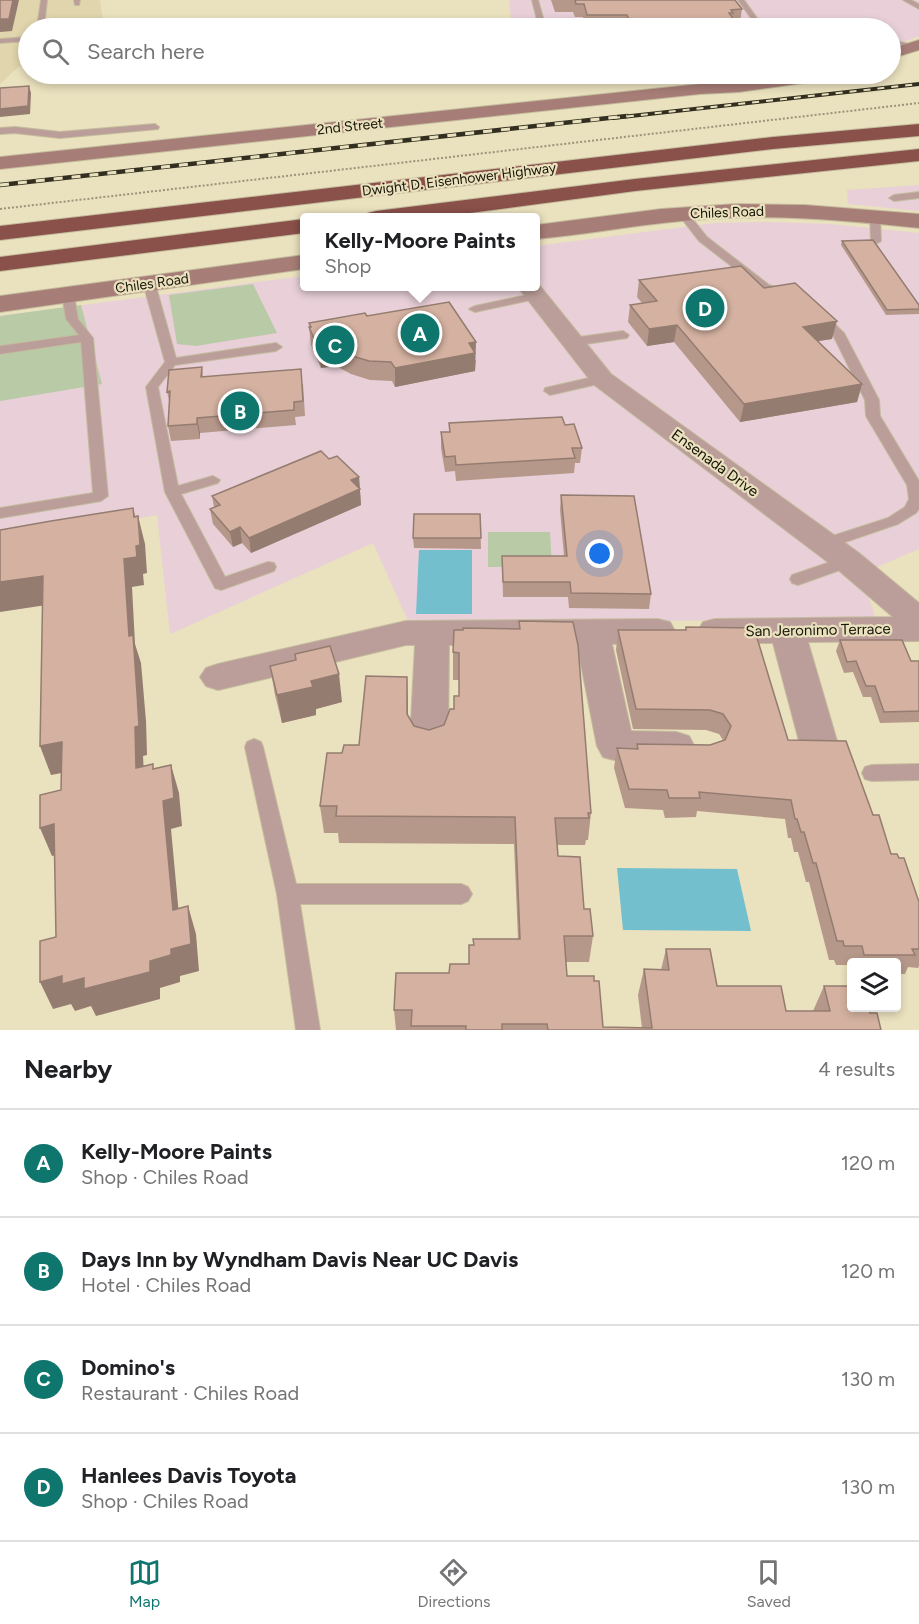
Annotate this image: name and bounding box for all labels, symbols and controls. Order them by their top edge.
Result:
search box [18,18,901,84]
icon: search [39,35,72,68]
text: Search here [87,38,205,65]
street label: 2nd Street [316,115,384,138]
street label: Dwight D. Eisenhower Highway [361,159,558,200]
street label: Chiles Road [690,203,764,222]
popup [300,213,540,291]
text: Kelly-Moore Paints [325,227,515,254]
text: Shop [325,254,371,278]
street label: Chiles Road [114,270,190,297]
pin: D [686,286,724,330]
pin: A [400,310,440,356]
pin: C [316,322,354,368]
pin: B [220,388,260,434]
street label: Ensenada Drive [668,425,762,501]
your location [585,539,614,568]
street label: San Jeronimo Terrace [745,620,891,640]
map controls [847,958,901,1012]
button: layers [847,958,901,1012]
text: Nearby [24,1053,112,1085]
text: 4 results [818,1057,895,1081]
text: Kelly-Moore Paints [81,1138,272,1165]
text: A [36,1151,51,1175]
text: 120 m [841,1151,895,1175]
text: Shop · Chiles Road [81,1165,249,1189]
text: Days Inn by Wyndham Davis Near UC Davis [81,1246,518,1273]
text: B [37,1259,50,1283]
text: 120 m [841,1259,895,1283]
text: Hotel · Chiles Road [81,1273,251,1297]
text: Domino's [81,1354,175,1381]
text: C [36,1367,51,1391]
text: 130 m [841,1367,895,1391]
text: Restaurant · Chiles Road [81,1381,299,1405]
text: Hanlees Davis Toyota [81,1462,296,1489]
text: D [37,1475,51,1499]
text: 130 m [841,1475,895,1499]
text: Shop · Chiles Road [81,1489,249,1513]
tab: Map [128,1556,161,1611]
tab: Directions [417,1556,490,1611]
tab: Saved [747,1556,791,1611]

